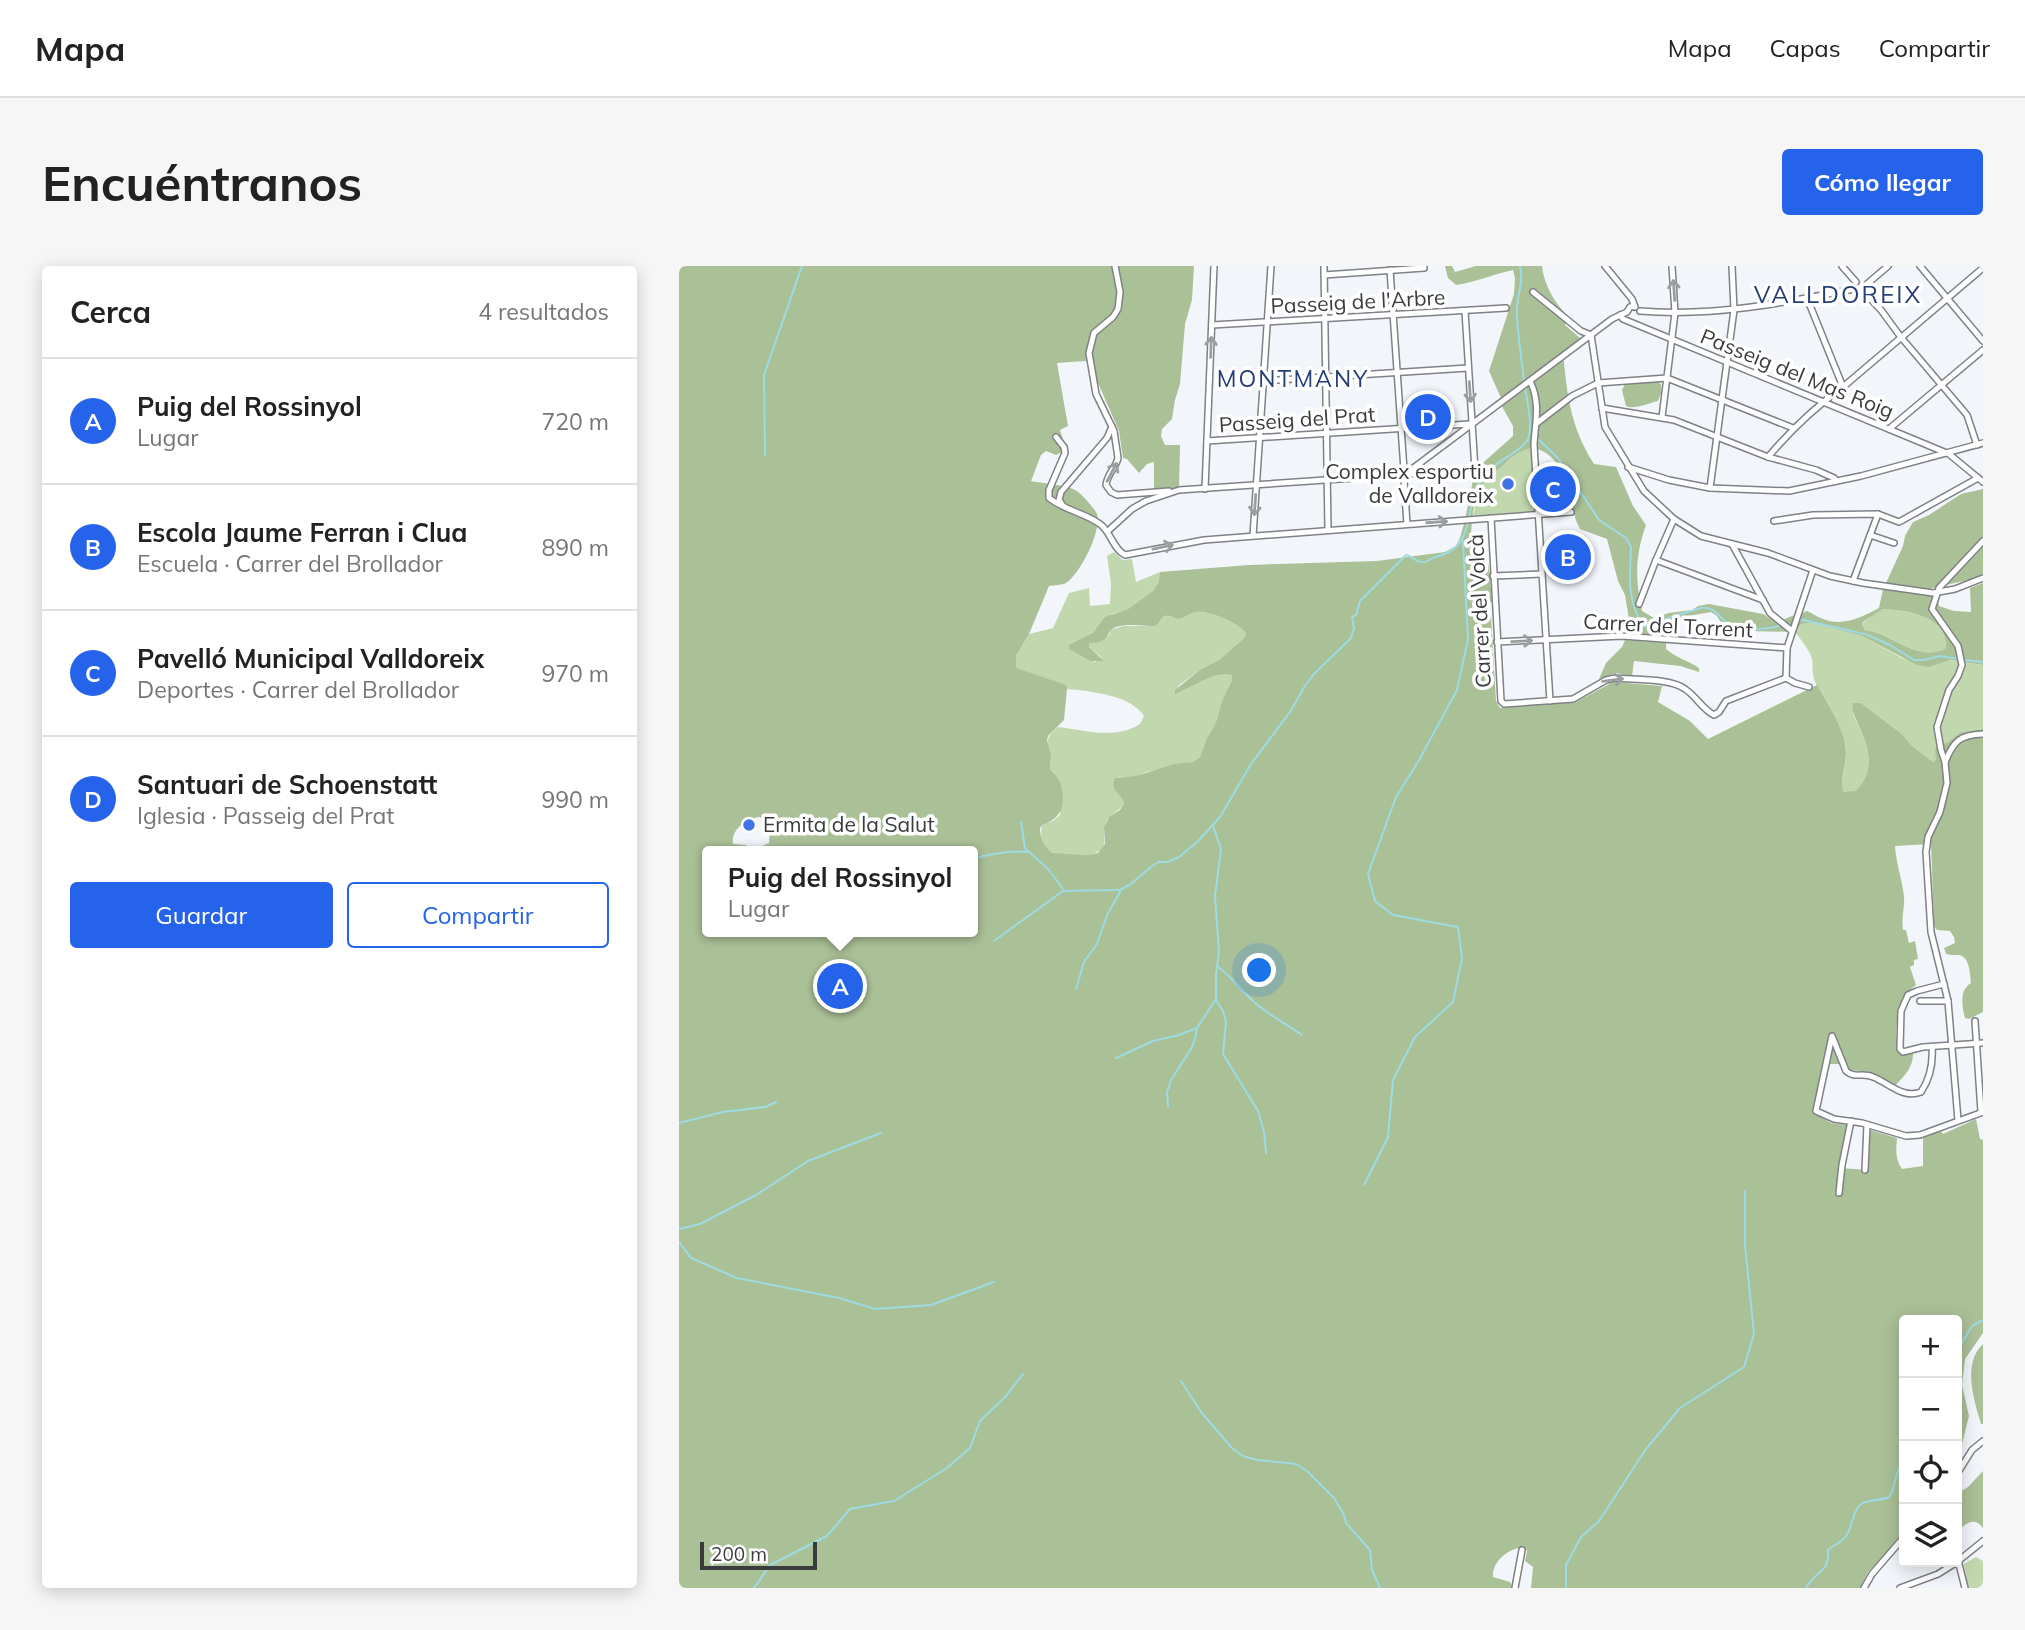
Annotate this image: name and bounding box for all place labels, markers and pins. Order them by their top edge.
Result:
pin: D [1405,391,1451,443]
place label: Complex esportiu de Valldoreix [1325,458,1494,508]
pin: C [1530,463,1576,515]
marker: Complex esportiu de Valldoreix [1500,476,1516,492]
pin: B [1545,531,1591,583]
place label: Ermita de la Salut [763,811,935,837]
marker: Ermita de la Salut [741,817,757,833]
pin: A [817,960,863,1012]

